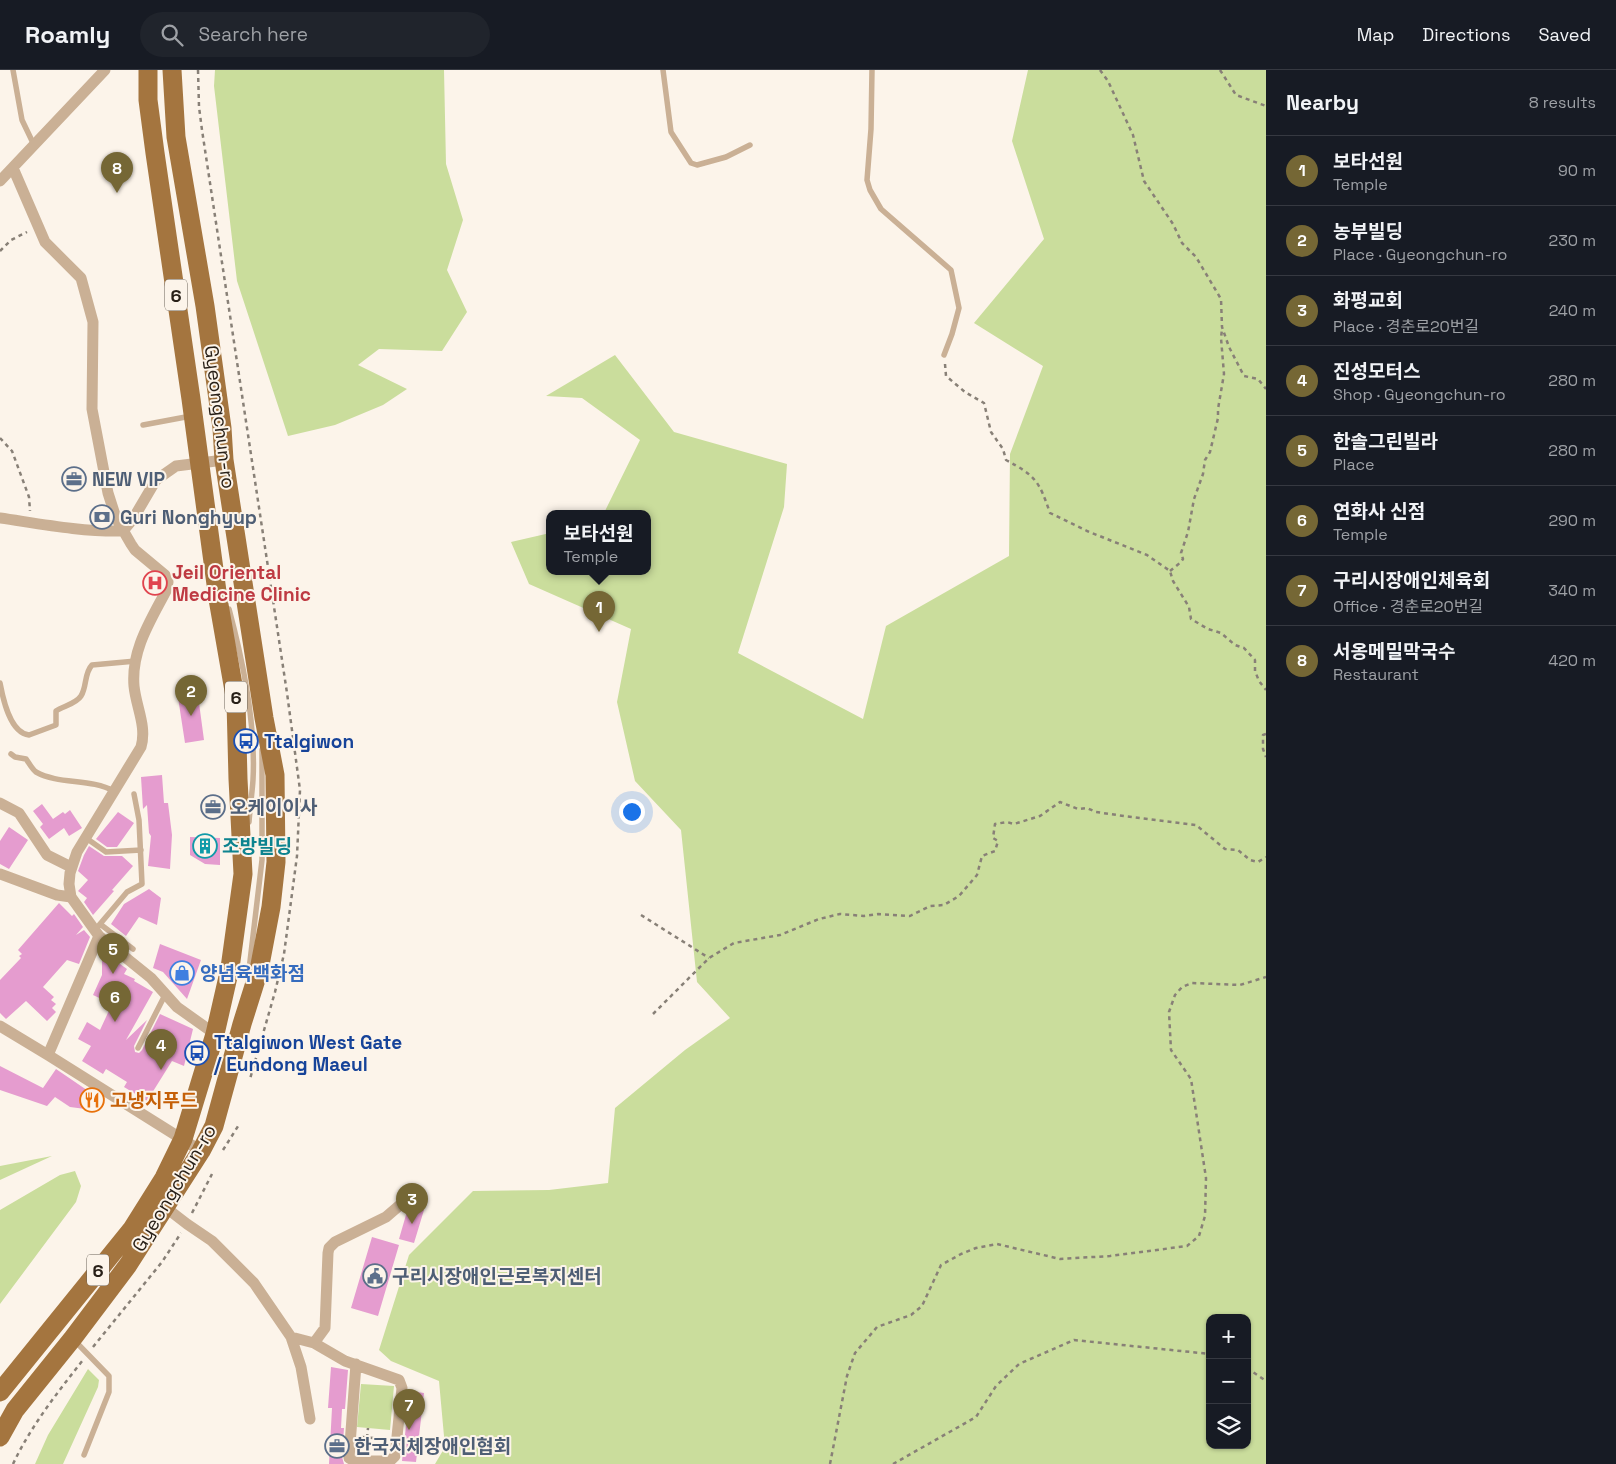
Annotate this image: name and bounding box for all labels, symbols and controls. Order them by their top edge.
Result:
search box [140,12,490,57]
text: Roamly [25,19,110,50]
icon: search [158,21,186,49]
text: Search here [198,22,308,47]
text: Map [1357,23,1394,46]
text: Directions [1422,23,1511,46]
text: Saved [1539,23,1591,46]
text: Nearby [1286,89,1359,116]
text: 8 results [1529,92,1596,113]
text: 보타선원 [1333,149,1403,174]
pin: 8 [101,152,133,193]
text: 1 [1298,160,1306,181]
text: 90 m [1558,160,1596,181]
text: Temple [1333,174,1388,195]
text: 농부빌딩 [1333,219,1403,244]
text: 2 [1297,230,1307,251]
text: 230 m [1549,230,1596,251]
text: Place · Gyeongchun-ro [1333,244,1507,265]
road number: 6 [165,280,187,310]
text: 화평교회 [1333,288,1403,313]
text: 3 [1297,300,1307,321]
text: 240 m [1549,300,1596,321]
text: Place · 경춘로20번길 [1333,316,1479,337]
street label: Gyeongchun-ro [199,344,241,490]
text: 진성모터스 [1333,359,1420,384]
text: 4 [1297,370,1307,391]
text: 280 m [1548,370,1596,391]
text: Shop · Gyeongchun-ro [1333,384,1506,405]
text: 한솔그린빌라 [1333,429,1438,454]
text: 5 [1297,440,1307,461]
text: 280 m [1548,440,1596,461]
text: Place [1333,454,1375,475]
office icon: NEW VIP [61,466,87,492]
place label: NEW VIP [92,467,165,492]
text: 연화사 신점 [1333,499,1425,524]
bank icon: Guri Nonghyup [89,504,115,530]
place label: Guri Nonghyup [120,505,257,530]
popup [546,510,651,575]
text: 6 [1297,510,1307,531]
text: 290 m [1548,510,1596,531]
text: 보타선원 [564,521,633,546]
text: Temple [1333,524,1388,545]
text: Temple [564,546,618,567]
place label: Jeil Oriental Medicine Clinic [172,560,311,607]
text: 구리시장애인체육회 [1333,568,1490,593]
hospital icon: Jeil Oriental Medicine Clinic [142,570,168,596]
text: 7 [1298,580,1306,601]
text: 340 m [1548,580,1596,601]
pin: 1 [583,591,615,632]
text: Office · 경춘로20번길 [1333,596,1483,617]
text: 서옹메밀막국수 [1333,639,1455,664]
text: 8 [1297,650,1307,671]
text: 420 m [1548,650,1596,671]
text: Restaurant [1333,664,1419,685]
pin: 2 [175,675,207,716]
road number: 6 [225,682,247,712]
bus stop icon: Ttalgiwon [233,728,259,754]
place label: Ttalgiwon [264,729,354,754]
office icon: 오케이이사 [200,794,226,820]
place label: 오케이이사 [230,795,318,820]
your location [619,799,645,825]
building icon: 조방빌딩 [192,833,218,859]
place label: 조방빌딩 [222,834,292,859]
pin: 5 [97,933,129,974]
shop icon: 양념육백화점 [169,960,195,986]
place label: 양념육백화점 [200,961,305,986]
pin: 6 [99,981,131,1022]
pin: 4 [145,1029,177,1070]
place label: Ttalgiwon West Gate / Eundong Maeul [213,1030,402,1077]
bus stop icon: Ttalgiwon West Gate / Eundong Maeul [184,1040,210,1066]
restaurant icon: 고냉지푸드 [79,1087,105,1113]
place label: 고냉지푸드 [110,1088,197,1113]
street label: Gyeongchun-ro [126,1120,222,1256]
pin: 3 [396,1183,428,1224]
road number: 6 [87,1254,109,1286]
public building icon: 구리시장애인근로복지센터 [362,1263,388,1289]
place label: 구리시장애인근로복지센터 [392,1264,602,1289]
map controls [1206,1314,1251,1449]
button: + [1206,1314,1251,1359]
button: − [1206,1359,1251,1404]
pin: 7 [393,1389,425,1430]
button: layers [1206,1404,1251,1449]
office icon: 한국지체장애인협회 [324,1433,350,1459]
place label: 한국지체장애인협회 [354,1434,511,1459]

